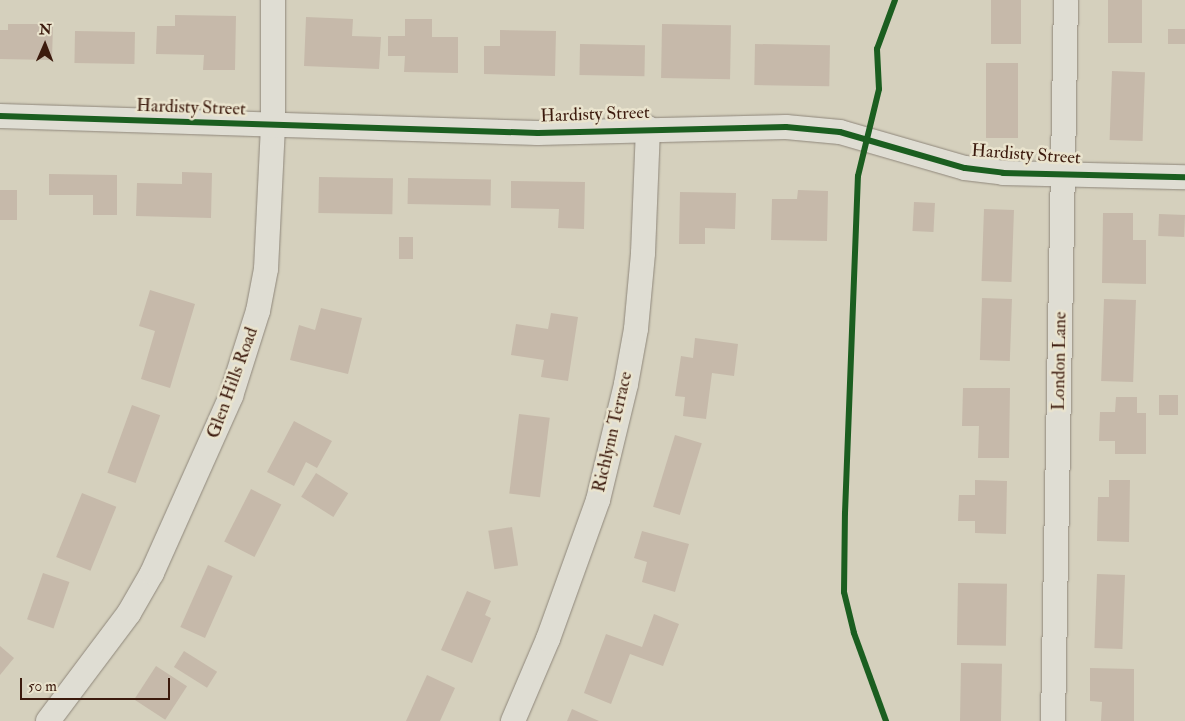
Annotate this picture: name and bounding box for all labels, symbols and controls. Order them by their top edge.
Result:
north arrow [20,20,70,70]
text: N [39,21,52,38]
street label: Hardisty Street [136,95,246,121]
street label: Hardisty Street [540,102,650,128]
street label: Hardisty Street [971,140,1081,170]
street label: London Lane [1048,311,1072,411]
street label: Glen Hills Road [203,325,263,441]
street label: Richlynn Terrace [589,369,637,495]
scale bar [22,668,172,700]
text: 50 m [28,677,57,696]

